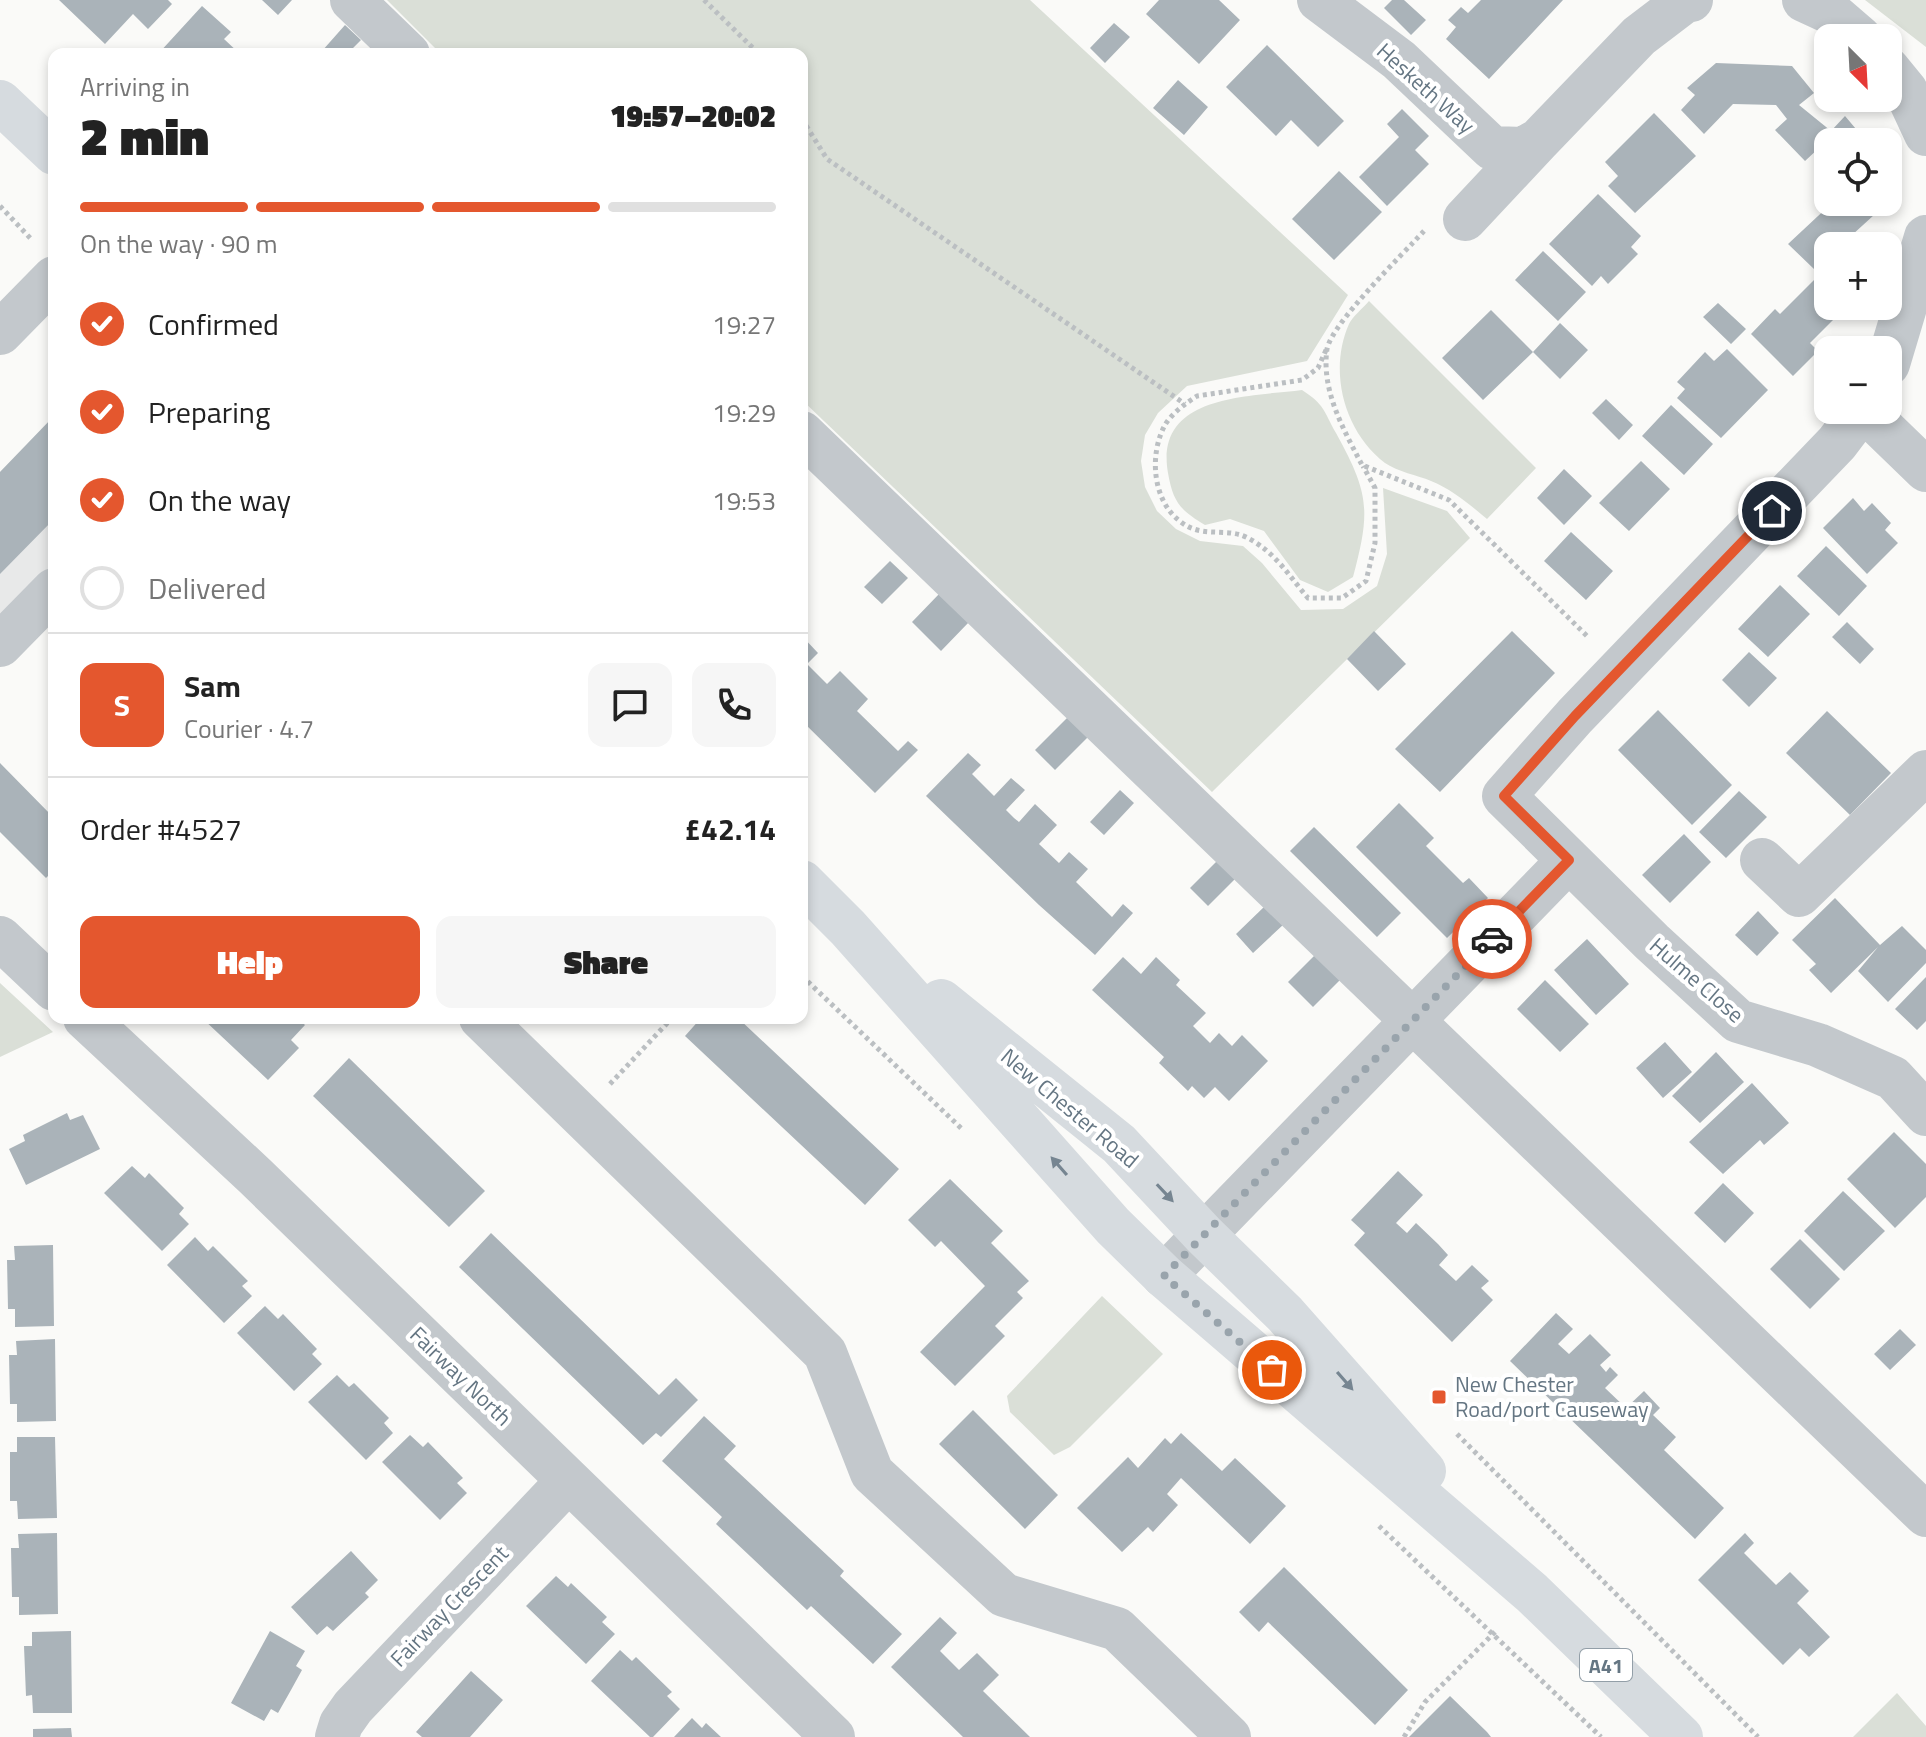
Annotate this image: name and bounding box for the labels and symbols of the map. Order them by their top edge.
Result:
north arrow [1814,24,1902,112]
street label: Hesketh Way [1369,34,1483,142]
pin [1738,477,1806,545]
courier [1452,899,1532,979]
street label: Hulme Close [1642,929,1752,1031]
street label: New Chester Road [993,1040,1147,1176]
one-way arrow [1050,1156,1068,1176]
one-way arrow [1156,1183,1174,1202]
street label: Fairway North [402,1318,520,1434]
pin [1238,1336,1306,1404]
place label: New Chester Road/port Causeway [1455,1367,1649,1426]
one-way arrow [1335,1371,1353,1390]
marker: New Chester Road/port Causeway [1430,1388,1448,1406]
street label: Fairway Crescent [382,1537,516,1675]
road number: A41 [1580,1649,1632,1681]

